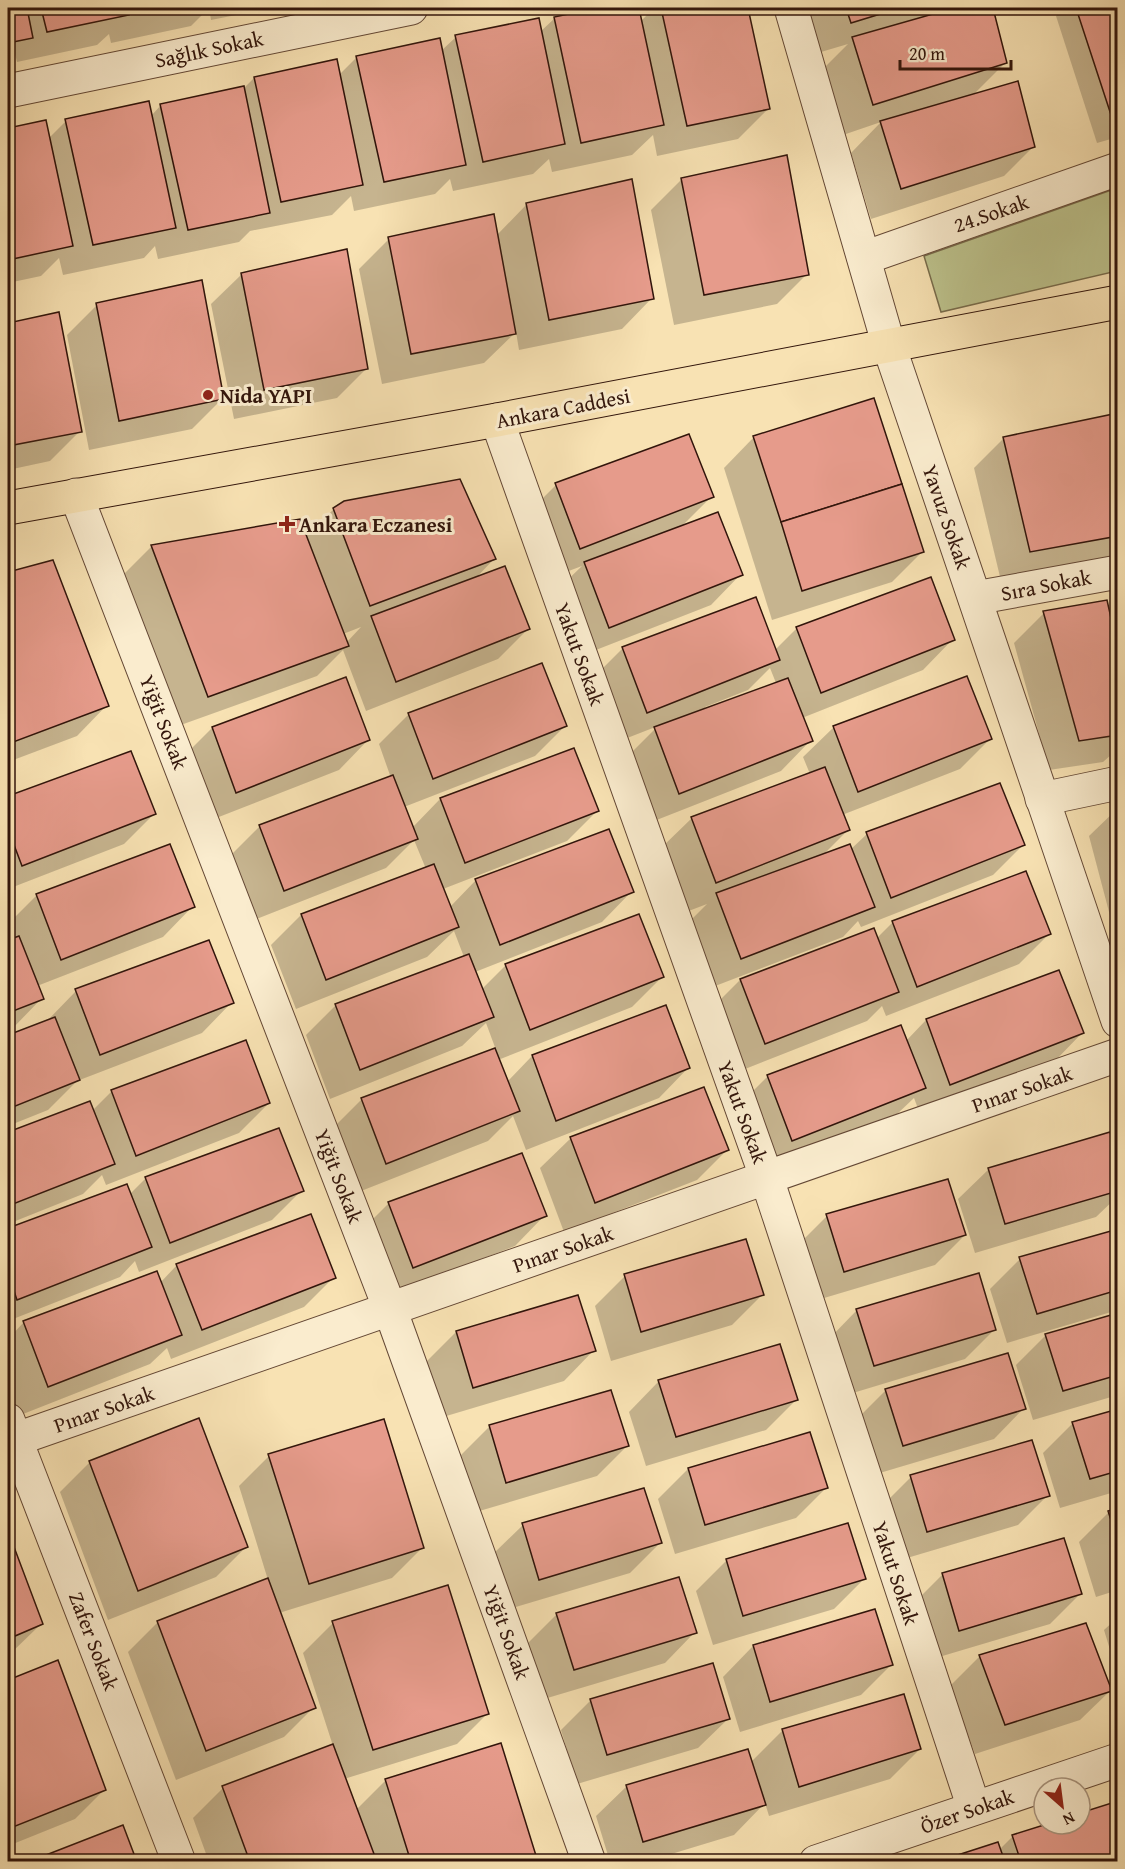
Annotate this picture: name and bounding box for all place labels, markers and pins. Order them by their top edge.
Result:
place label: Nida YAPI [220,380,312,411]
marker: Nida YAPI [201,388,215,402]
place label: Ankara Eczanesi [299,509,453,540]
marker: Ankara Eczanesi [280,517,294,531]

